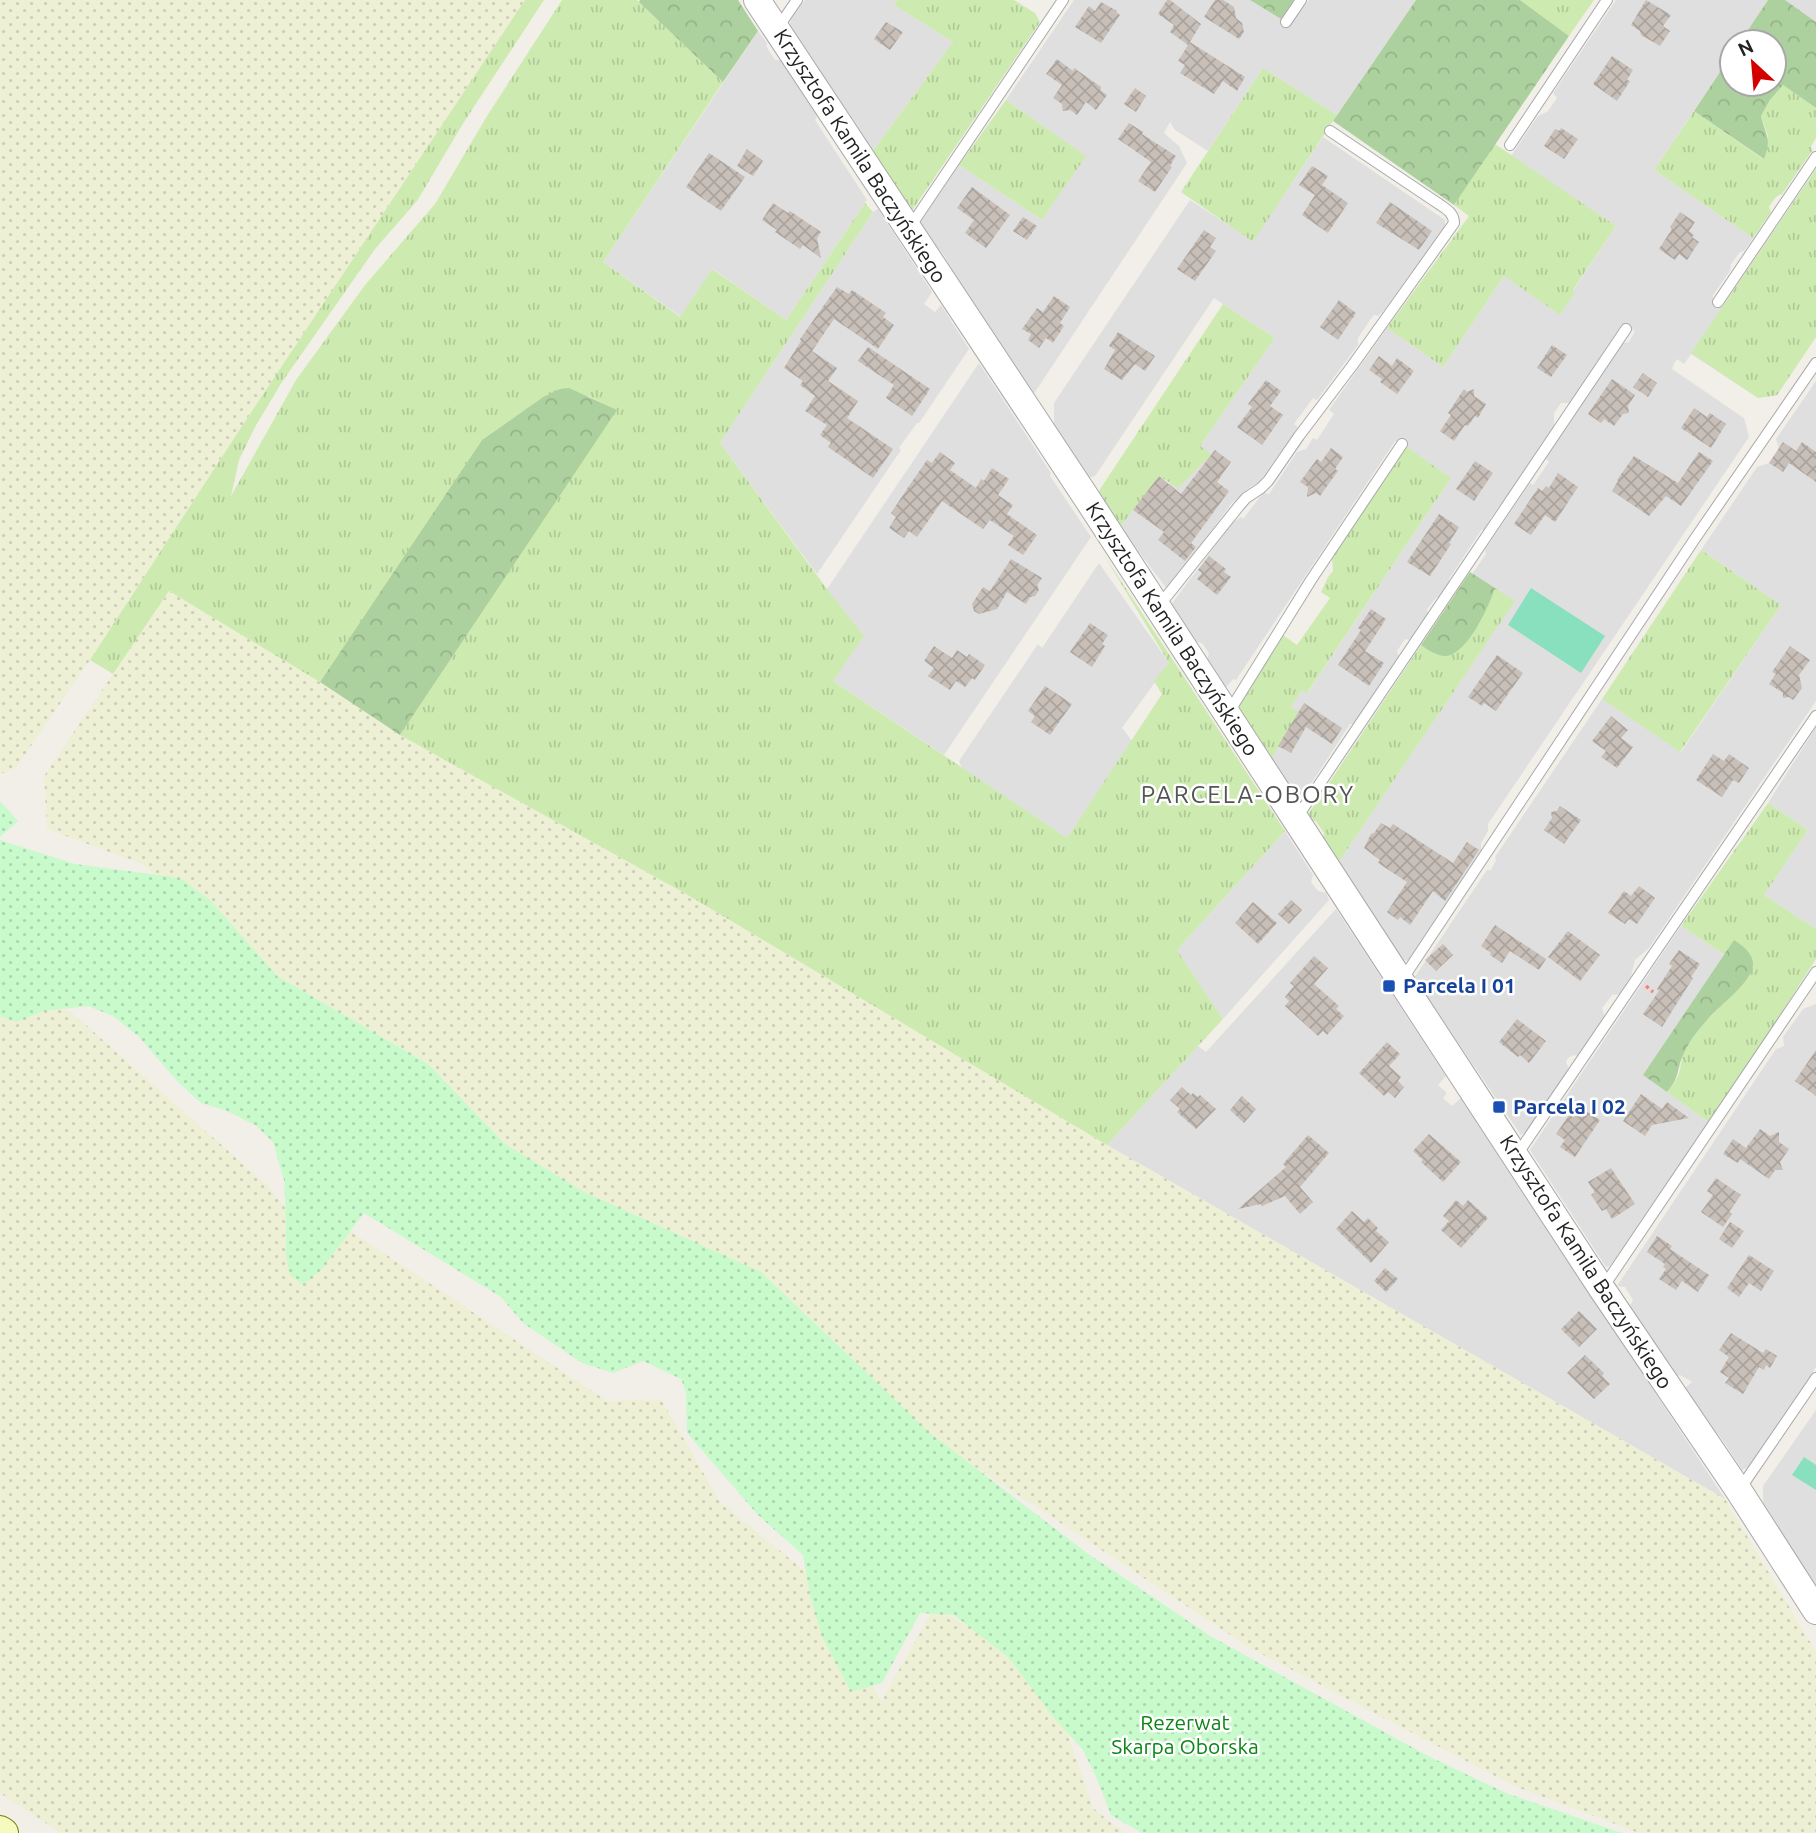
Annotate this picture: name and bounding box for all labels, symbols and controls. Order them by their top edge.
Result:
street label: Krzysztofa Kamila Baczyńskiego [770,24,952,287]
north arrow [1718,28,1788,98]
text: N [1734,35,1757,61]
street label: Krzysztofa Kamila Baczyńskiego [1082,497,1264,760]
district label: PARCELA-OBORY [1141,781,1355,808]
place label: Parcela I 01 [1403,973,1516,997]
marker: Parcela I 01 [1381,978,1397,994]
place label: Parcela I 02 [1513,1094,1626,1118]
marker: Parcela I 02 [1491,1099,1507,1115]
street label: Krzysztofa Kamila Baczyńskiego [1496,1130,1678,1393]
park label: Rezerwat Skarpa Oborska [1111,1710,1259,1758]

